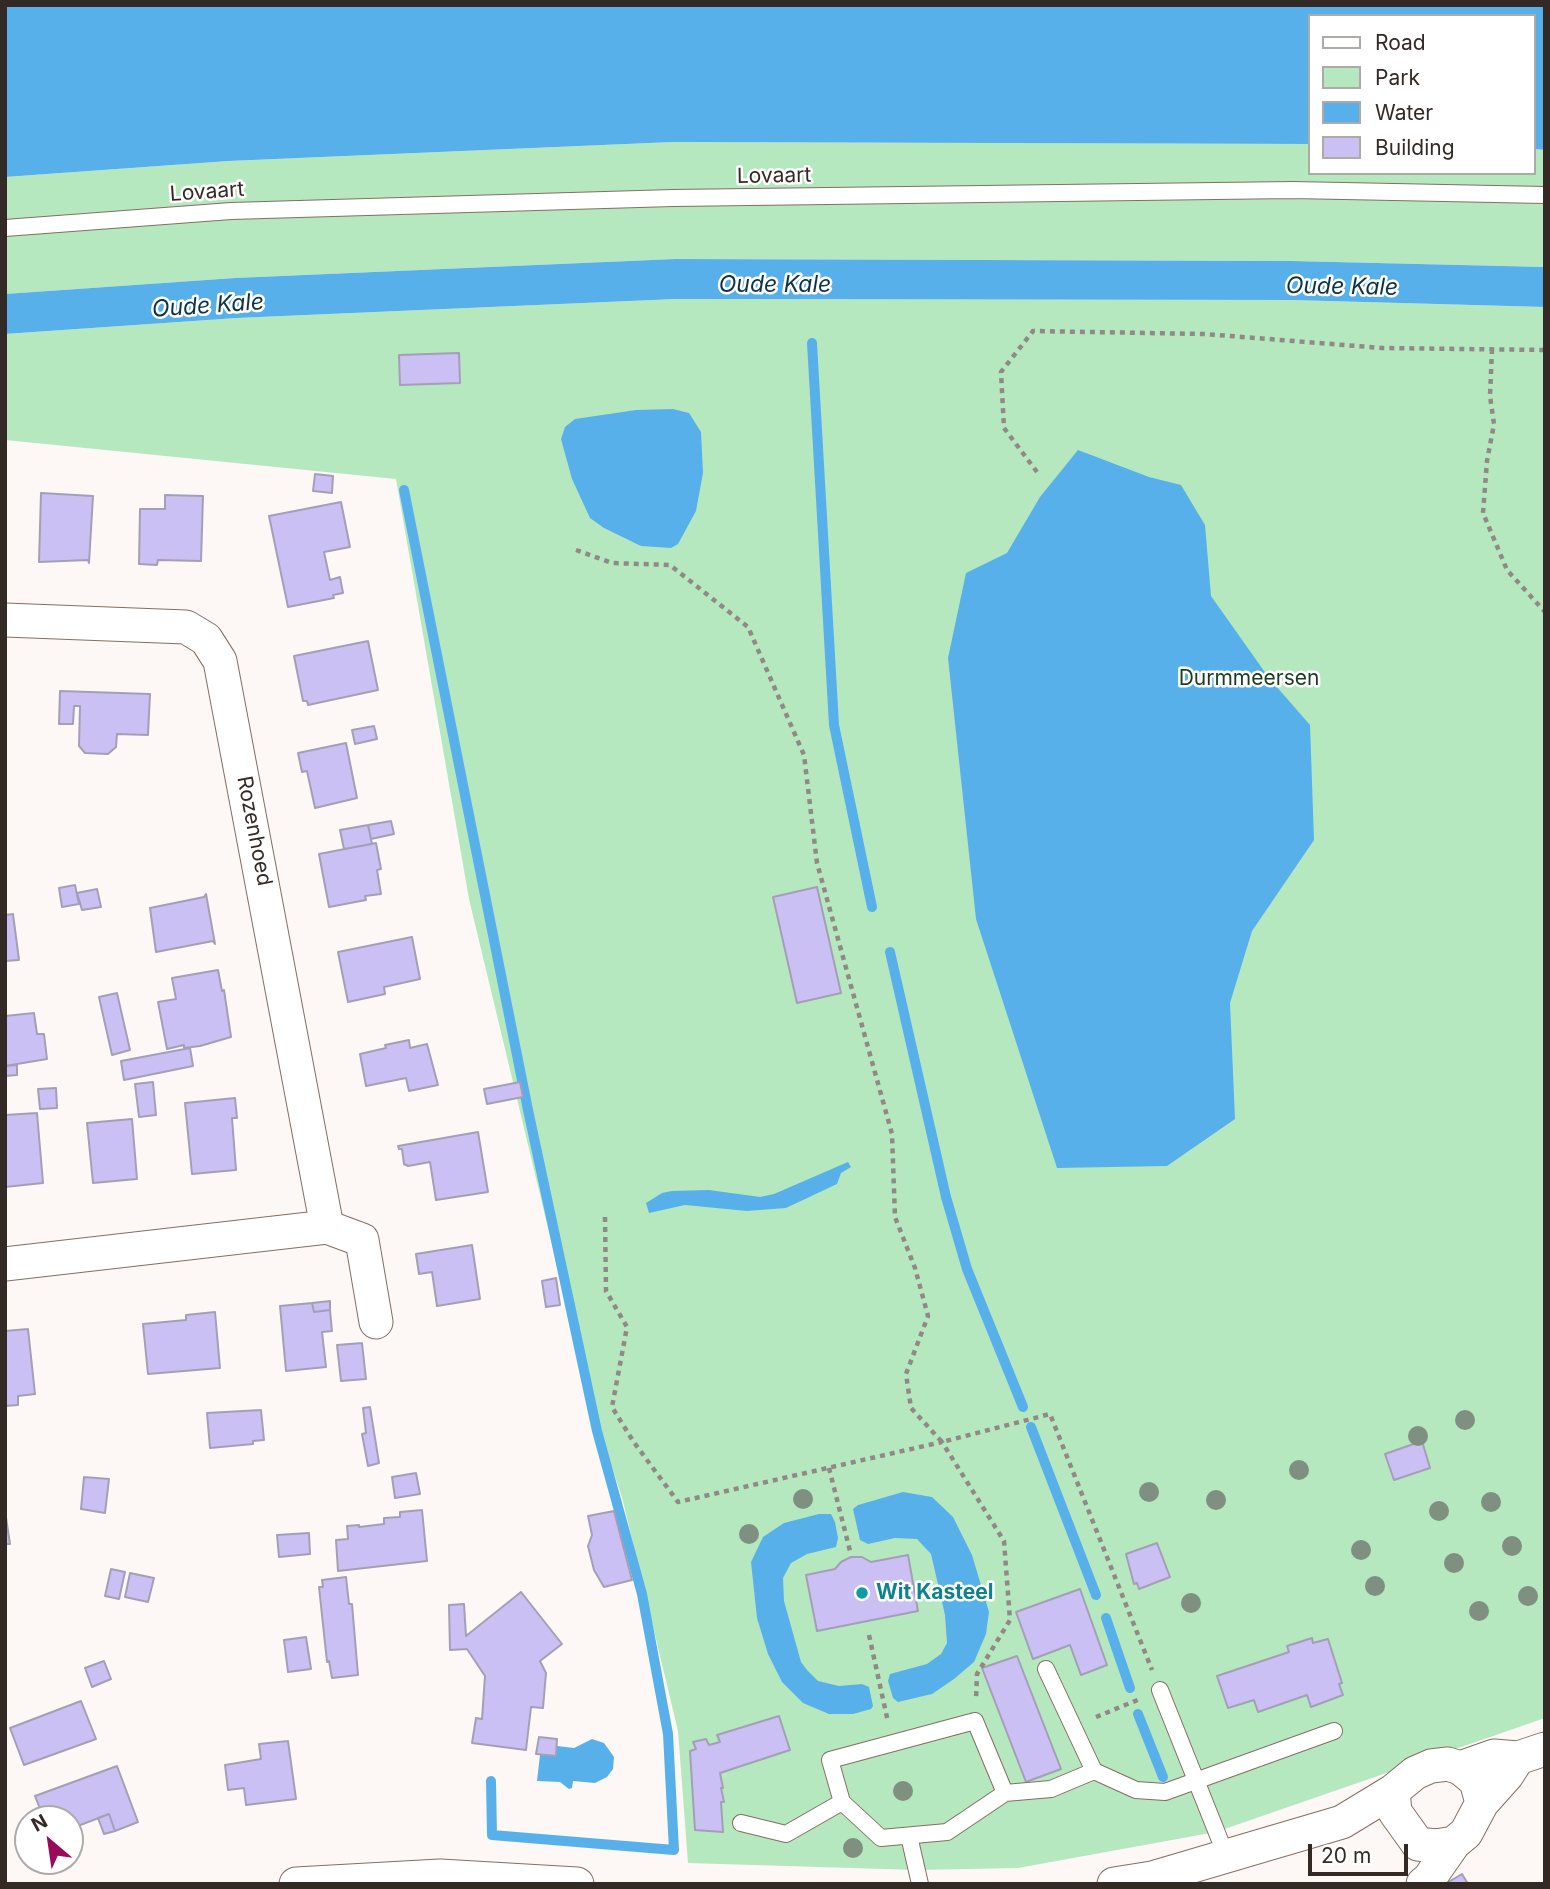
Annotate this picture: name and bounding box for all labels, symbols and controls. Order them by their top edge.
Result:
legend [1308,14,1536,175]
text: Road [1375,30,1426,55]
text: Park [1375,65,1420,90]
text: Water [1375,100,1433,125]
text: Building [1375,135,1455,160]
street label: Lovaart [737,163,811,189]
street label: Lovaart [169,177,245,207]
water label: Oude Kale [719,271,831,299]
water label: Oude Kale [1286,272,1398,302]
water label: Oude Kale [151,288,265,324]
park label: Durmmeersen [1179,666,1319,692]
street label: Rozenhoed [231,774,277,888]
place label: Wit Kasteel [876,1580,993,1606]
marker: Wit Kasteel [854,1585,870,1601]
north arrow [14,1805,84,1875]
text: N [28,1809,51,1837]
scale bar [1312,1829,1412,1873]
text: 20 m [1321,1843,1371,1868]

